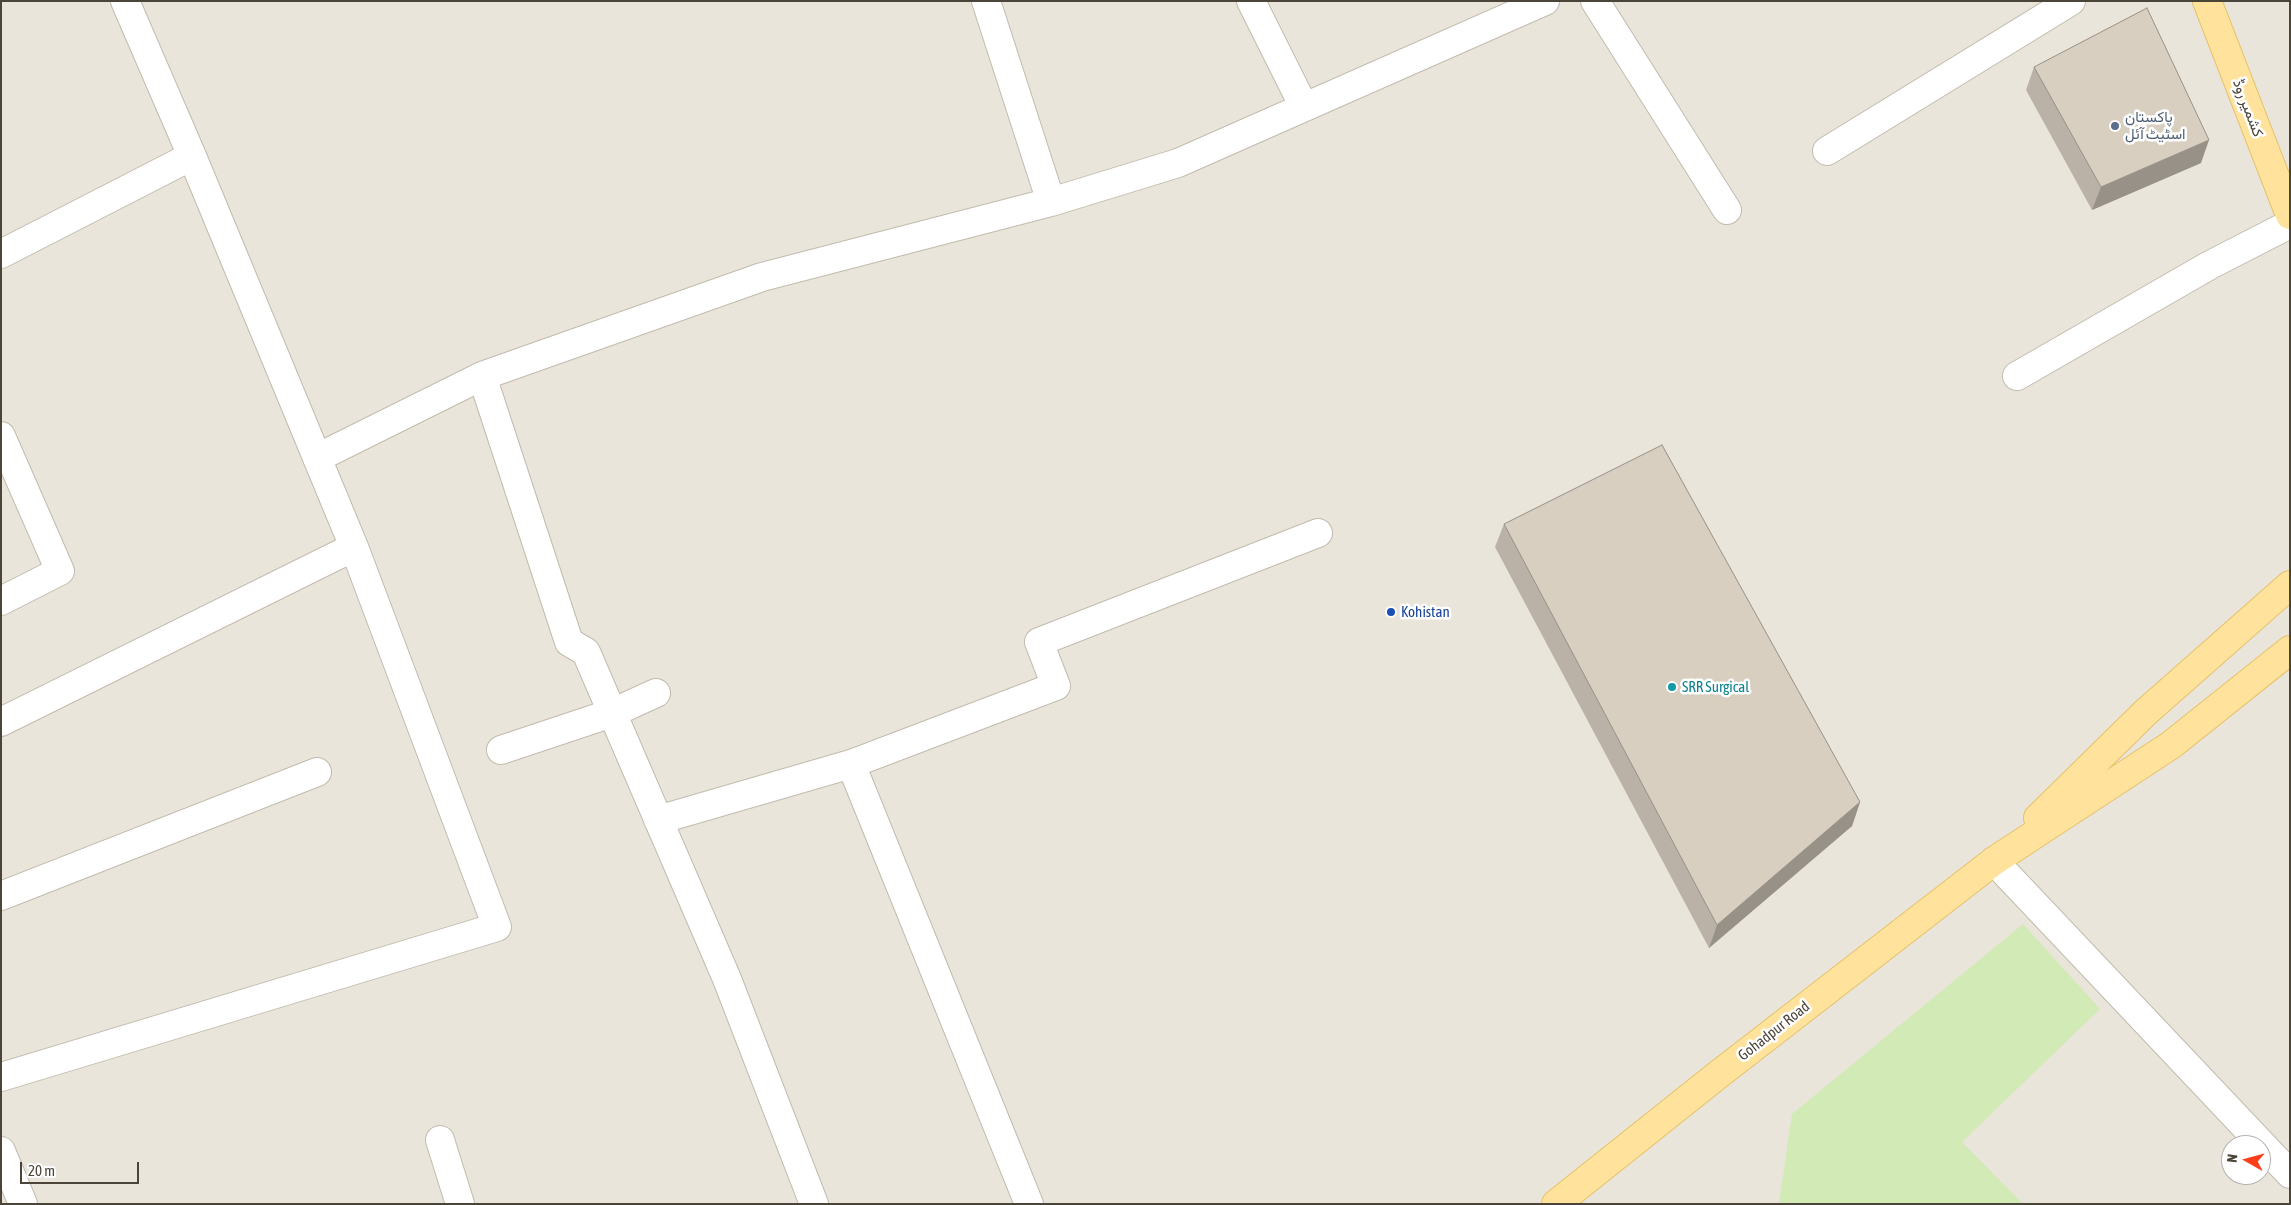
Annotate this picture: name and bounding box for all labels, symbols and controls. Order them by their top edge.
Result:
street label: کشمیر روڈ [2229,77,2267,139]
place label: پاکستان اسٹیٹ آئل [2125,108,2186,143]
marker: پاکستان اسٹیٹ آئل [2109,120,2121,132]
place label: Kohistan [1401,603,1450,621]
marker: Kohistan [1385,606,1397,618]
place label: SRR Surgical [1682,678,1749,696]
marker: SRR Surgical [1666,681,1678,693]
street label: Gohadpur Road [1735,997,1813,1065]
north arrow [2221,1135,2271,1185]
scale bar [22,1152,141,1184]
text: N [2224,1153,2241,1163]
text: 20 m [28,1162,55,1179]

